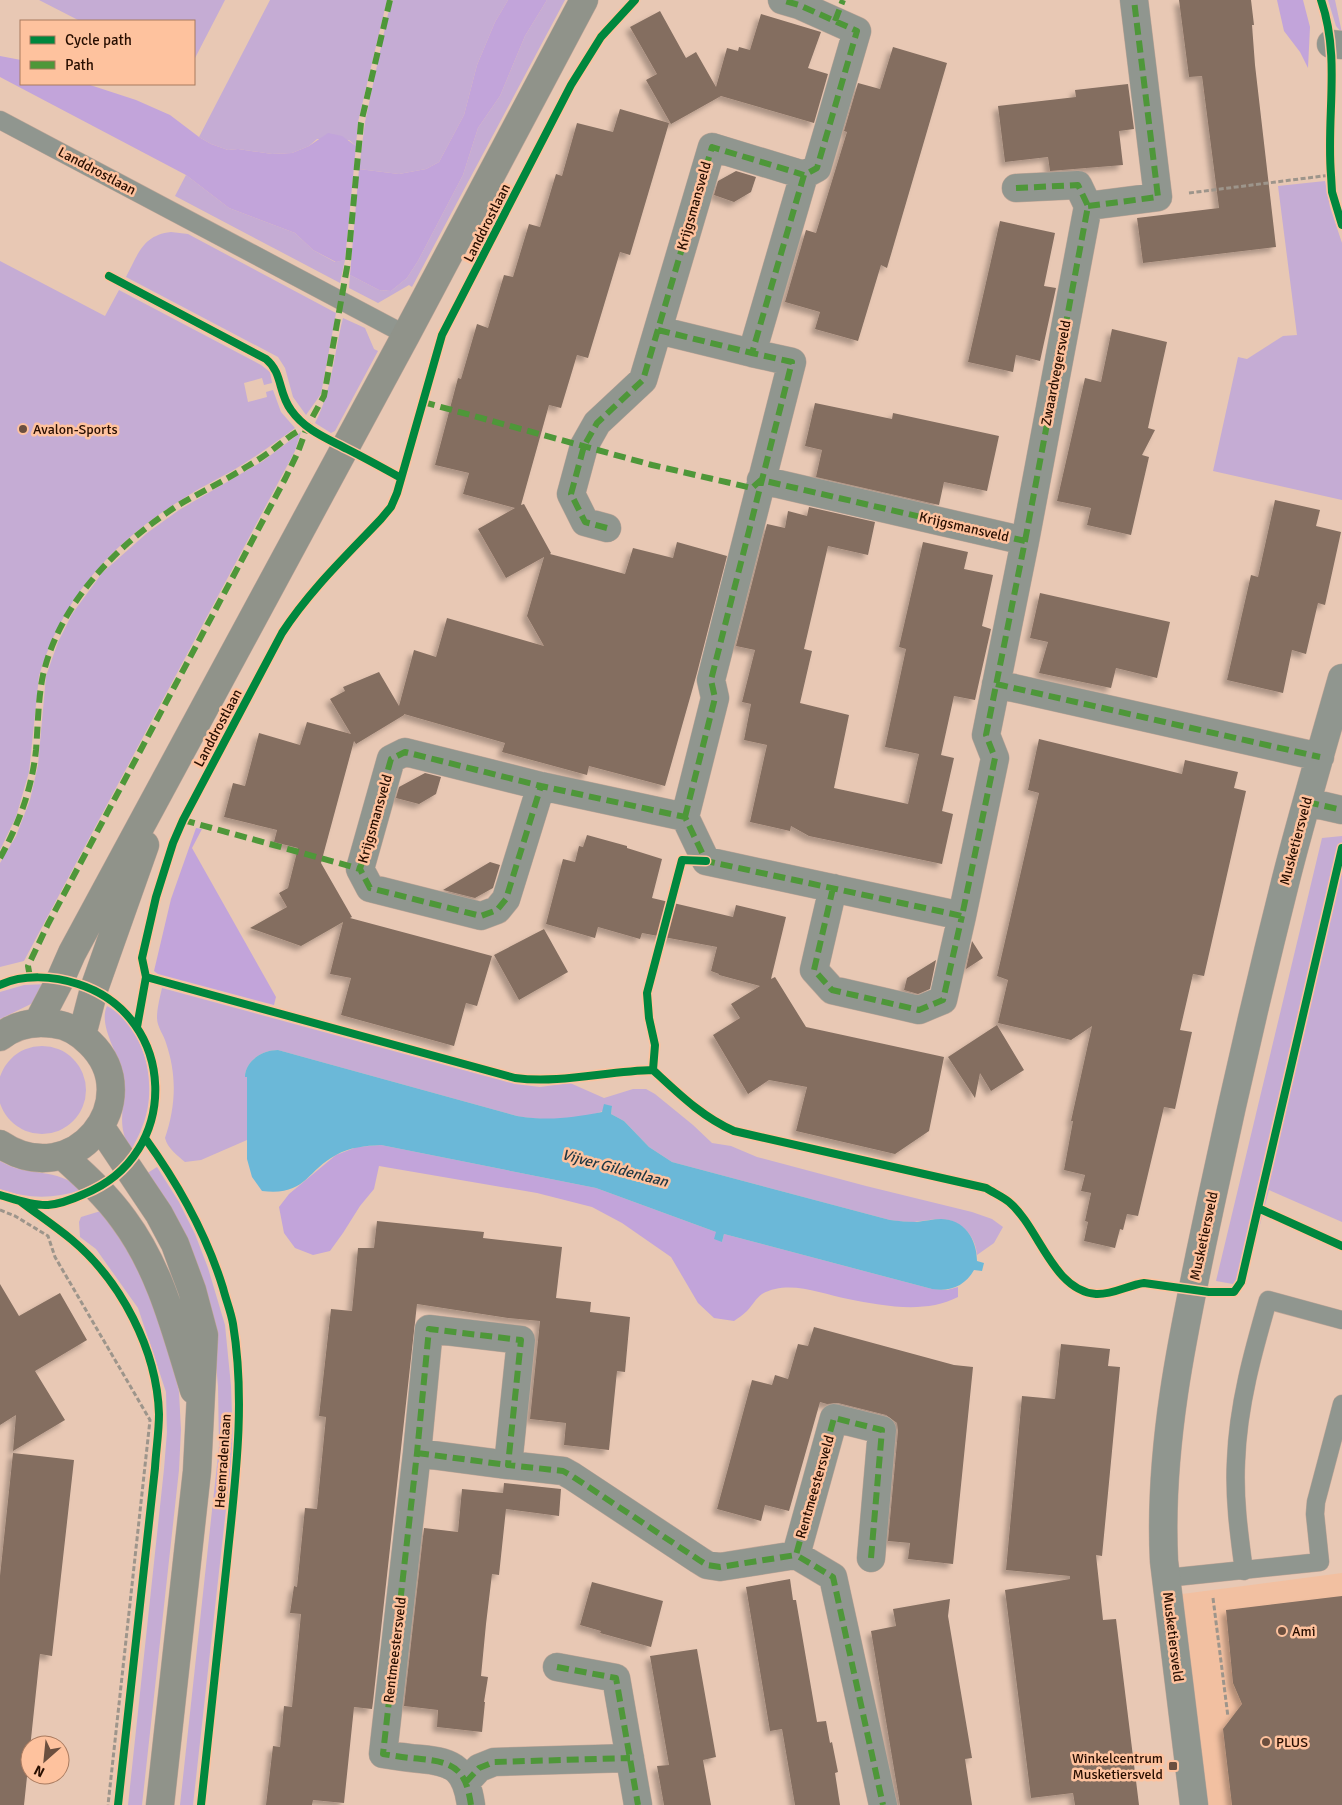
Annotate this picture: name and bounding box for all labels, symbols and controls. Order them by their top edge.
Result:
legend [20,20,195,85]
text: Cycle path [65,31,132,49]
text: Path [65,56,94,74]
street label: Landdrostlaan [55,143,139,199]
street label: Krijgsmansveld [673,160,715,252]
street label: Landdrostlaan [460,181,514,265]
street label: Zwaardvegersveld [1037,319,1075,427]
place label: Avalon-Sports [33,421,118,438]
marker: Avalon-Sports [17,423,29,435]
street label: Krijgsmansveld [917,508,1011,546]
street label: Landdrostlaan [190,686,246,770]
street label: Krijgsmansveld [354,773,396,865]
street label: Musketiersveld [1276,795,1316,887]
water label: Vijver Gildenlaan [560,1145,671,1191]
street label: Musketiersveld [1186,1190,1222,1282]
street label: Heemradenlaan [211,1413,235,1509]
street label: Rentmeestersveld [792,1433,838,1541]
street label: Musketiersveld [1159,1591,1187,1683]
street label: Rentmeestersveld [380,1596,410,1704]
place label: Ami [1292,1623,1316,1640]
marker: Ami [1276,1625,1288,1637]
place label: PLUS [1276,1734,1308,1751]
north arrow [20,1735,70,1785]
marker: PLUS [1260,1736,1272,1748]
place label: Winkelcentrum Musketiersveld [1072,1750,1163,1783]
marker: Winkelcentrum Musketiersveld [1167,1760,1179,1772]
text: N [31,1761,48,1781]

